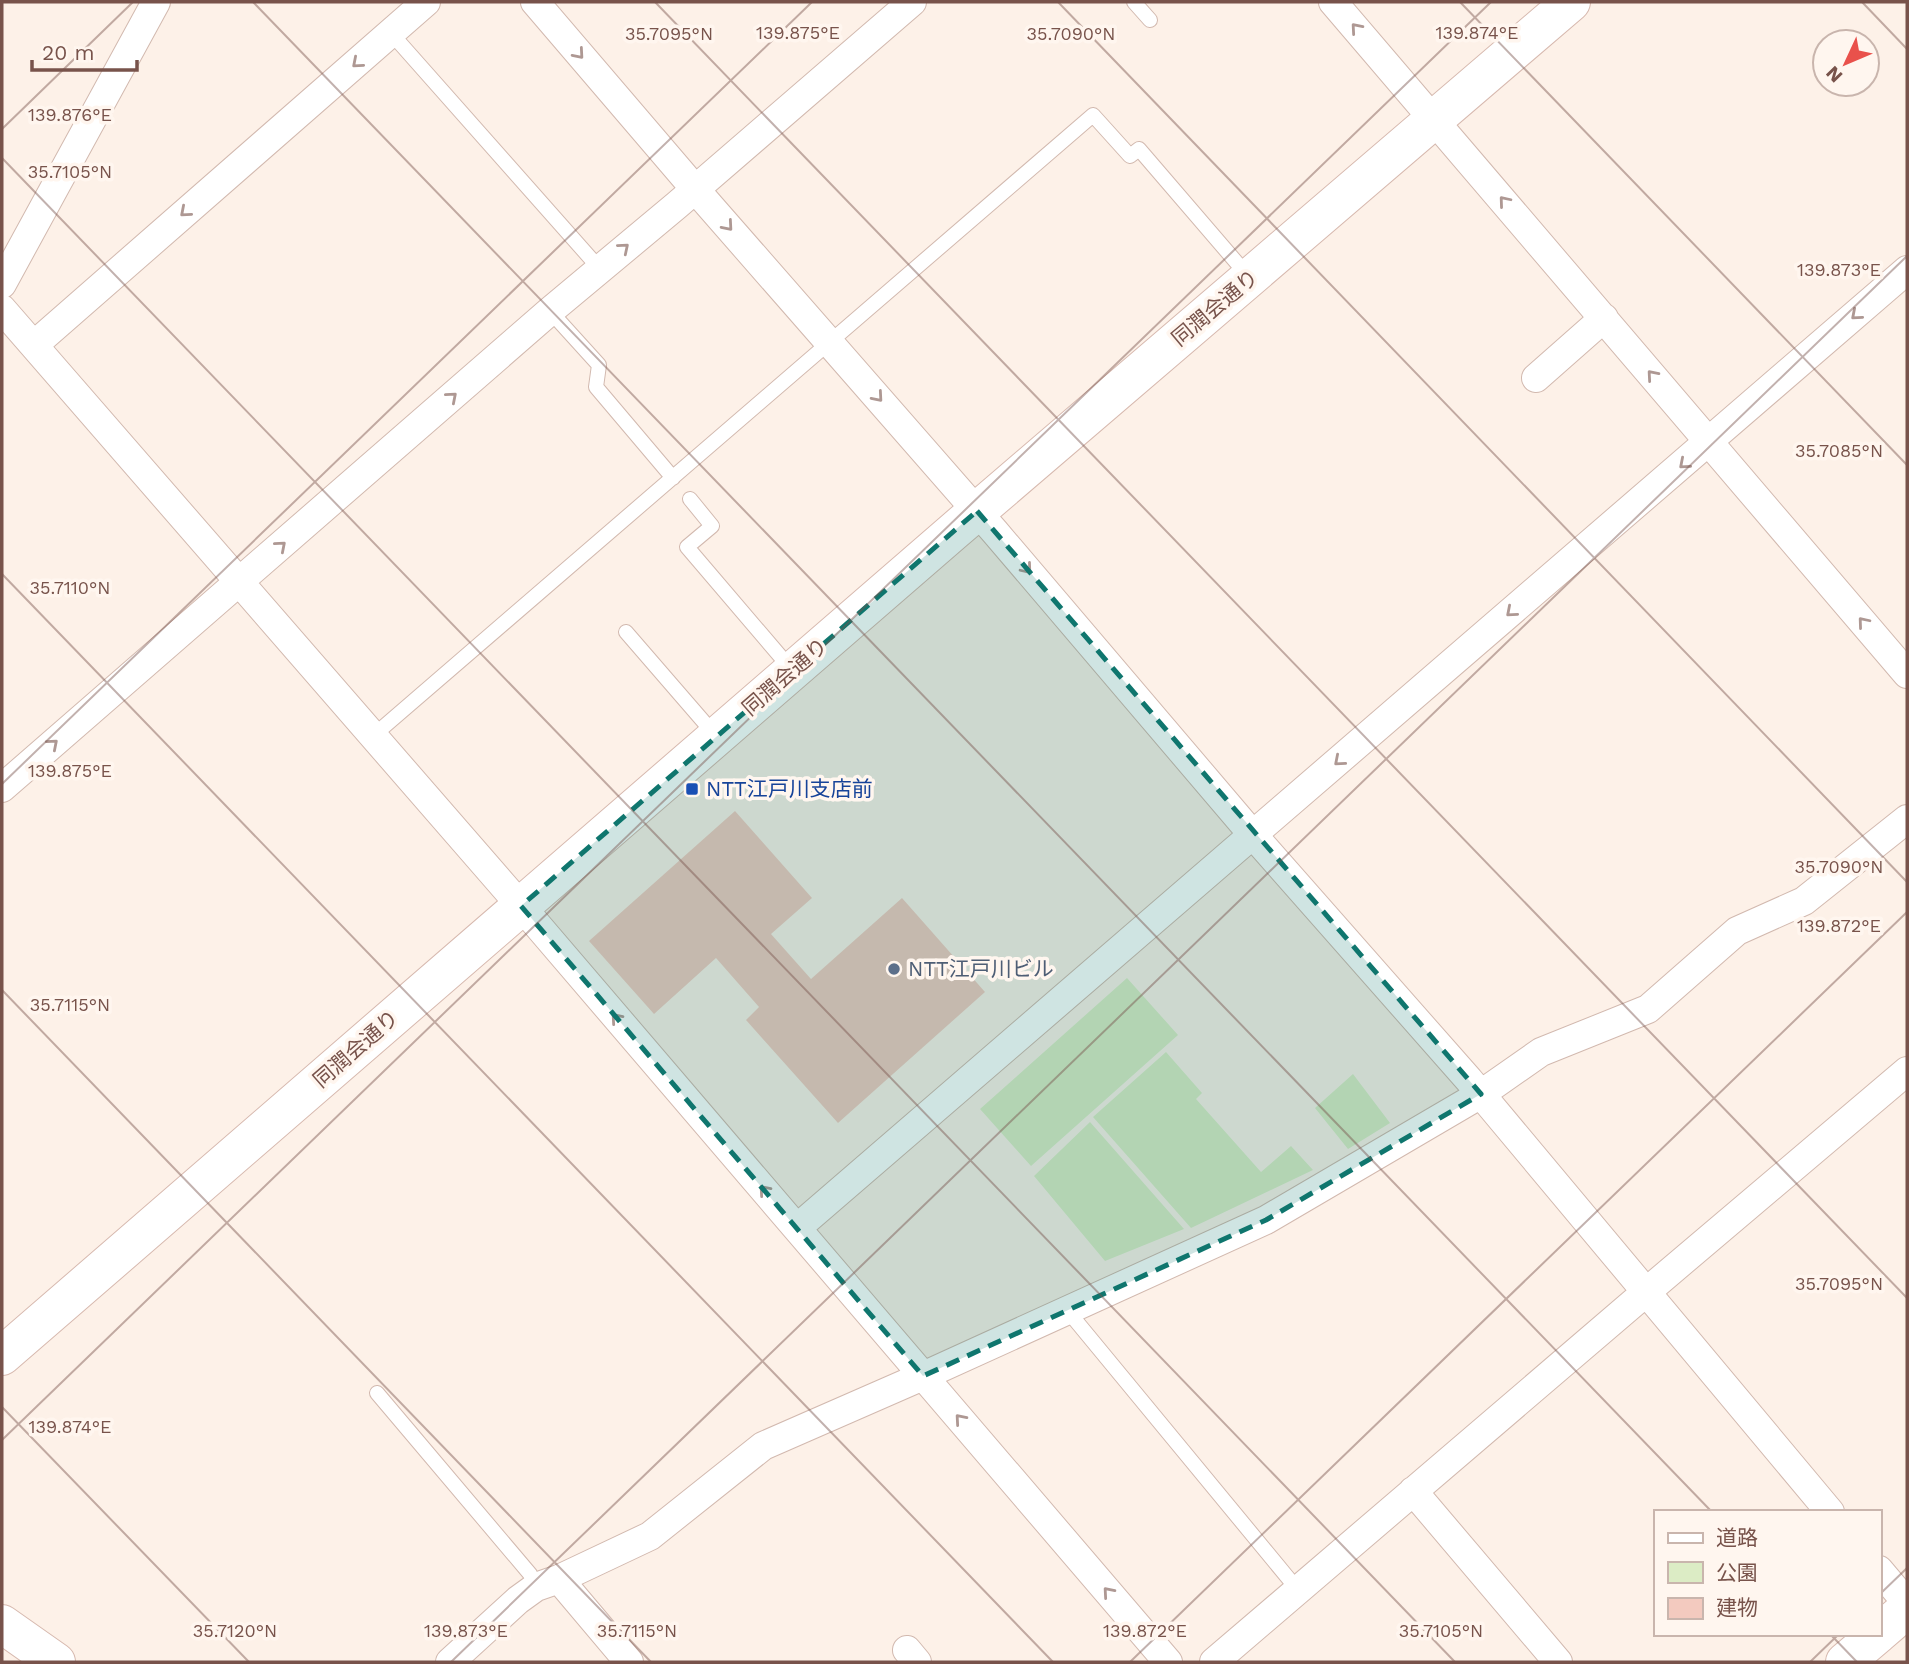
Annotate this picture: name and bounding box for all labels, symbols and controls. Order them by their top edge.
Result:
text: 139.875°E [756,22,840,43]
text: 139.874°E [1435,22,1519,43]
text: 35.7095°N [625,23,713,44]
text: 35.7090°N [1027,23,1115,44]
one-way arrow [1352,24,1364,37]
scale bar [32,28,136,72]
north arrow [1811,28,1881,98]
text: 20 m [42,40,94,65]
one-way arrow [571,45,583,58]
one-way arrow [352,55,365,67]
text: N [1821,61,1847,88]
text: 139.876°E [28,104,112,125]
text: 35.7105°N [28,161,112,182]
one-way arrow [1500,197,1512,210]
one-way arrow [180,204,193,216]
one-way arrow [720,218,732,231]
one-way arrow [616,244,629,256]
text: 139.873°E [1797,259,1881,280]
street label: 同潤会通り [1166,264,1263,351]
one-way arrow [1851,307,1864,319]
one-way arrow [1648,370,1660,383]
one-way arrow [869,389,882,402]
one-way arrow [444,393,457,405]
text: 35.7085°N [1795,440,1883,461]
one-way arrow [1679,456,1692,468]
one-way arrow [272,542,285,555]
one-way arrow [1019,560,1031,573]
text: 35.7110°N [29,577,111,598]
one-way arrow [1507,604,1520,616]
one-way arrow [1859,618,1871,631]
street label: 同潤会通り [737,633,832,720]
one-way arrow [45,740,58,752]
one-way arrow [1334,753,1347,765]
text: 139.875°E [28,760,112,781]
place label: NTT江戸川支店前 [706,776,873,801]
marker: NTT江戸川支店前 [684,781,700,797]
text: 35.7090°N [1795,856,1883,877]
text: 139.872°E [1797,915,1881,936]
place label: NTT江戸川ビル [908,956,1054,981]
marker: NTT江戸川ビル [886,961,902,977]
text: 35.7115°N [30,994,110,1015]
street label: 同潤会通り [308,1005,403,1092]
one-way arrow [612,1013,624,1026]
one-way arrow [760,1185,772,1198]
text: 35.7095°N [1795,1273,1883,1294]
one-way arrow [956,1414,968,1427]
text: 139.874°E [28,1416,112,1437]
legend [1654,1510,1881,1636]
text: 道路 [1716,1525,1758,1550]
text: 公園 [1716,1560,1758,1585]
one-way arrow [1104,1587,1116,1600]
text: 建物 [1716,1595,1758,1620]
text: 35.7120°N [193,1620,277,1641]
text: 139.873°E [424,1620,508,1641]
text: 35.7115°N [597,1620,677,1641]
text: 139.872°E [1103,1620,1187,1641]
text: 35.7105°N [1399,1620,1483,1641]

